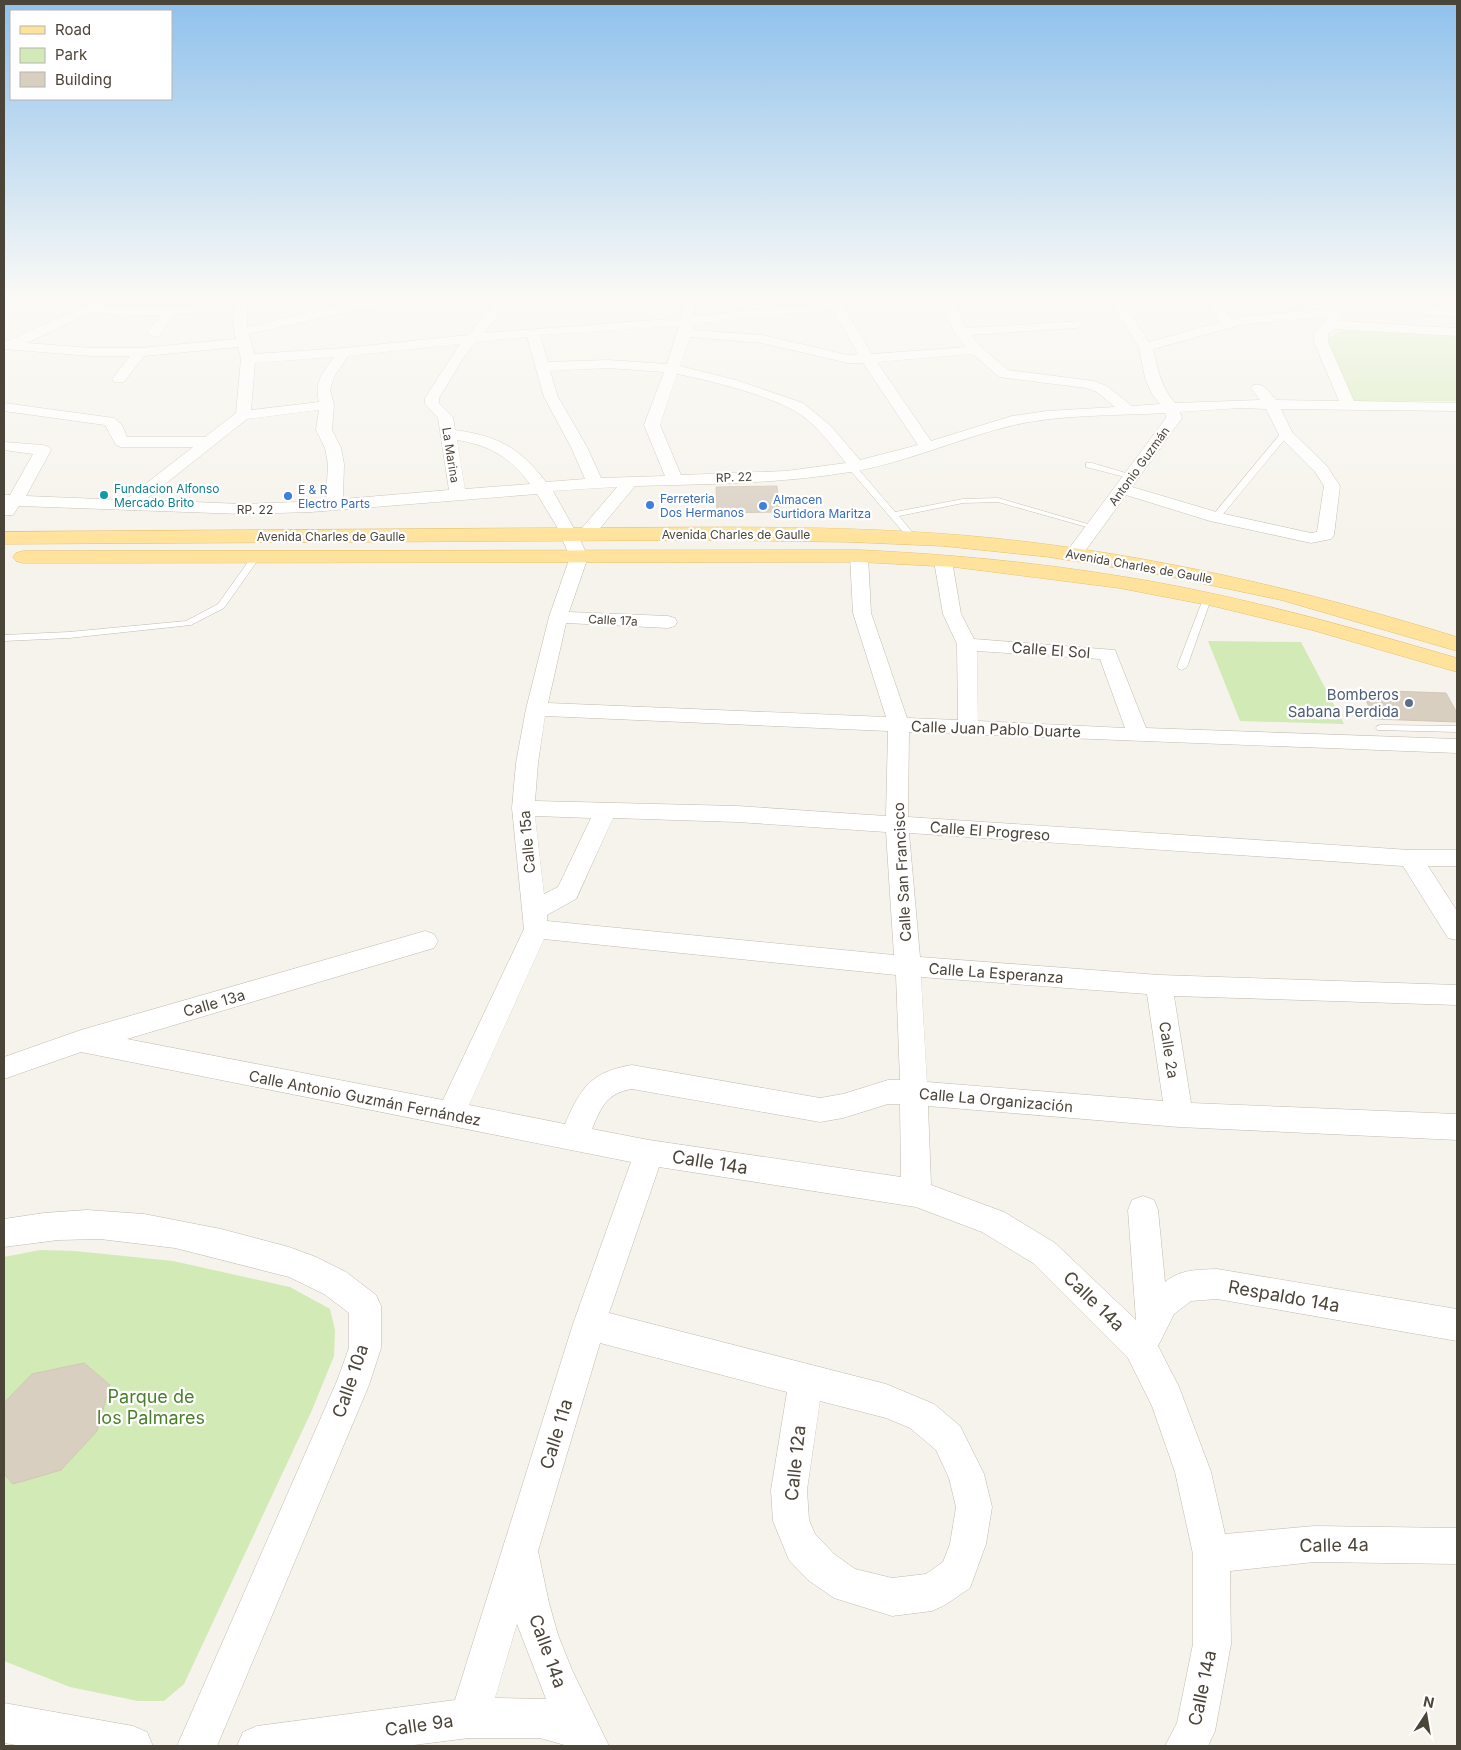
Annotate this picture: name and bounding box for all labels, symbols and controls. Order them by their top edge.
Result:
legend [10,10,172,100]
text: Road [55,20,91,39]
text: Park [55,45,88,64]
text: Building [55,70,112,89]
street label: Antonio Guzmán [1105,424,1173,508]
street label: La Marina [439,426,463,484]
street label: RP. 22 [716,469,752,485]
place label: Fundacion Alfonso Mercado Brito [114,481,219,510]
place label: E & R Electro Parts [298,482,370,511]
marker: Fundacion Alfonso Mercado Brito [98,489,110,501]
marker: E & R Electro Parts [282,490,294,502]
place label: Ferreteria Dos Hermanos [660,491,744,520]
place label: Almacen Surtidora Maritza [773,492,871,521]
marker: Ferreteria Dos Hermanos [644,499,656,511]
marker: Almacen Surtidora Maritza [757,500,769,512]
street label: RP. 22 [237,502,273,517]
street label: Avenida Charles de Gaulle [662,527,810,542]
street label: Avenida Charles de Gaulle [257,529,405,544]
street label: Avenida Charles de Gaulle [1064,546,1214,586]
street label: Calle 17a [588,611,638,629]
street label: Calle El Sol [1011,638,1091,662]
place label: Bomberos Sabana Perdida [1288,685,1399,721]
marker: Bomberos Sabana Perdida [1403,697,1415,709]
street label: Calle Juan Pablo Duarte [911,717,1081,741]
street label: Calle San Francisco [889,802,915,942]
street label: Calle 15a [515,810,539,874]
street label: Calle El Progreso [929,817,1051,845]
street label: Calle La Esperanza [928,959,1064,987]
street label: Calle 13a [181,985,247,1021]
street label: Calle 2a [1155,1020,1183,1080]
street label: Calle Antonio Guzmán Fernández [247,1066,483,1130]
street label: Calle La Organización [918,1084,1074,1116]
street label: Calle 14a [671,1146,749,1178]
street label: Calle 14a [1059,1267,1129,1335]
street label: Respaldo 14a [1227,1276,1341,1316]
street label: Calle 10a [328,1341,372,1421]
park label: Parque de los Palmares [97,1386,205,1428]
street label: Calle 11a [535,1396,577,1472]
street label: Calle 12a [781,1424,809,1502]
street label: Calle 4a [1299,1534,1369,1556]
street label: Calle 14a [525,1611,571,1691]
street label: Calle 14a [1184,1648,1220,1728]
north arrow [1401,1690,1451,1740]
text: N [1422,1692,1436,1711]
street label: Calle 9a [383,1710,455,1740]

